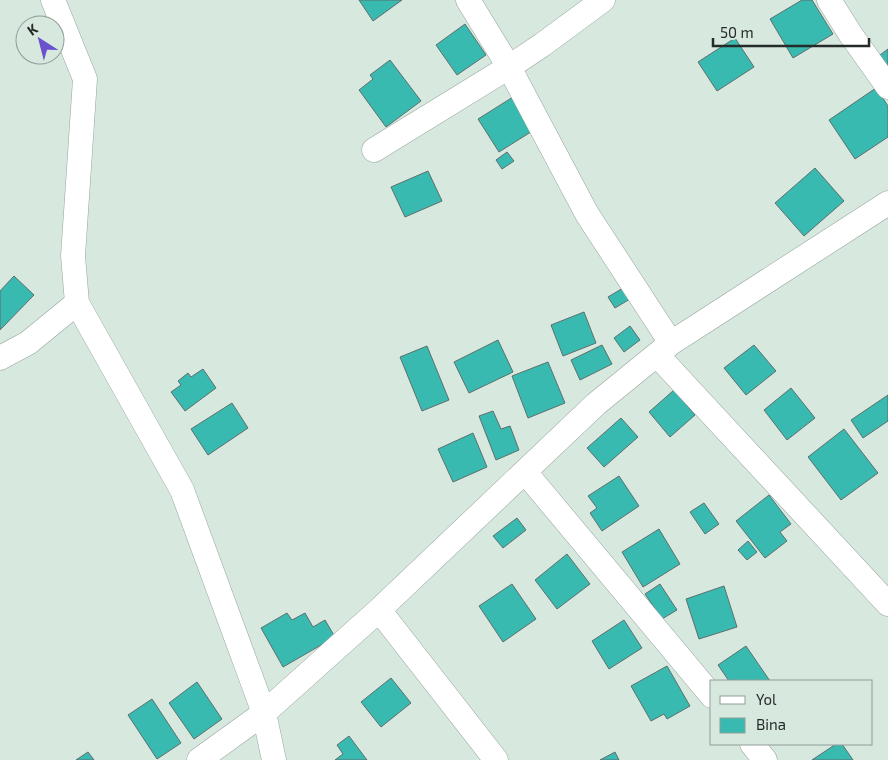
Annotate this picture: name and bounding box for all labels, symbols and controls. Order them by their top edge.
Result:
north arrow [15,15,65,65]
scale bar [713,15,869,47]
text: K [23,20,41,39]
text: 50 m [720,23,754,41]
legend [710,680,873,745]
text: Yol [756,690,777,708]
text: Bina [756,715,786,733]

